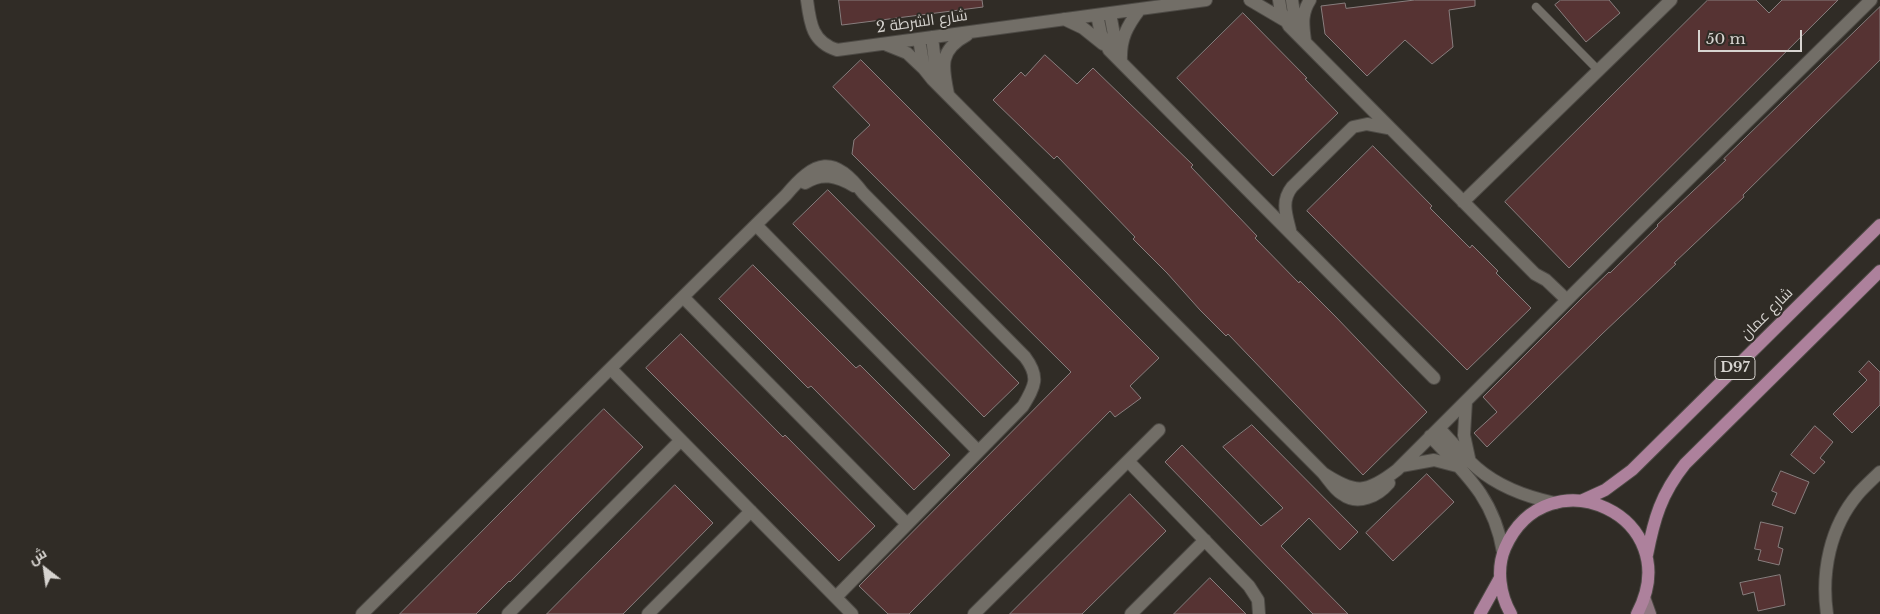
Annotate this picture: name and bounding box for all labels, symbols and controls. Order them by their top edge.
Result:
street label: شارع الشرطة 2 [875,7,969,37]
scale bar [1700,20,1804,52]
text: 50 m [1706,29,1746,48]
street label: شارع عمان [1737,284,1797,344]
road number: D97 [1715,356,1755,379]
north arrow [20,544,70,594]
text: ش [25,544,50,568]

